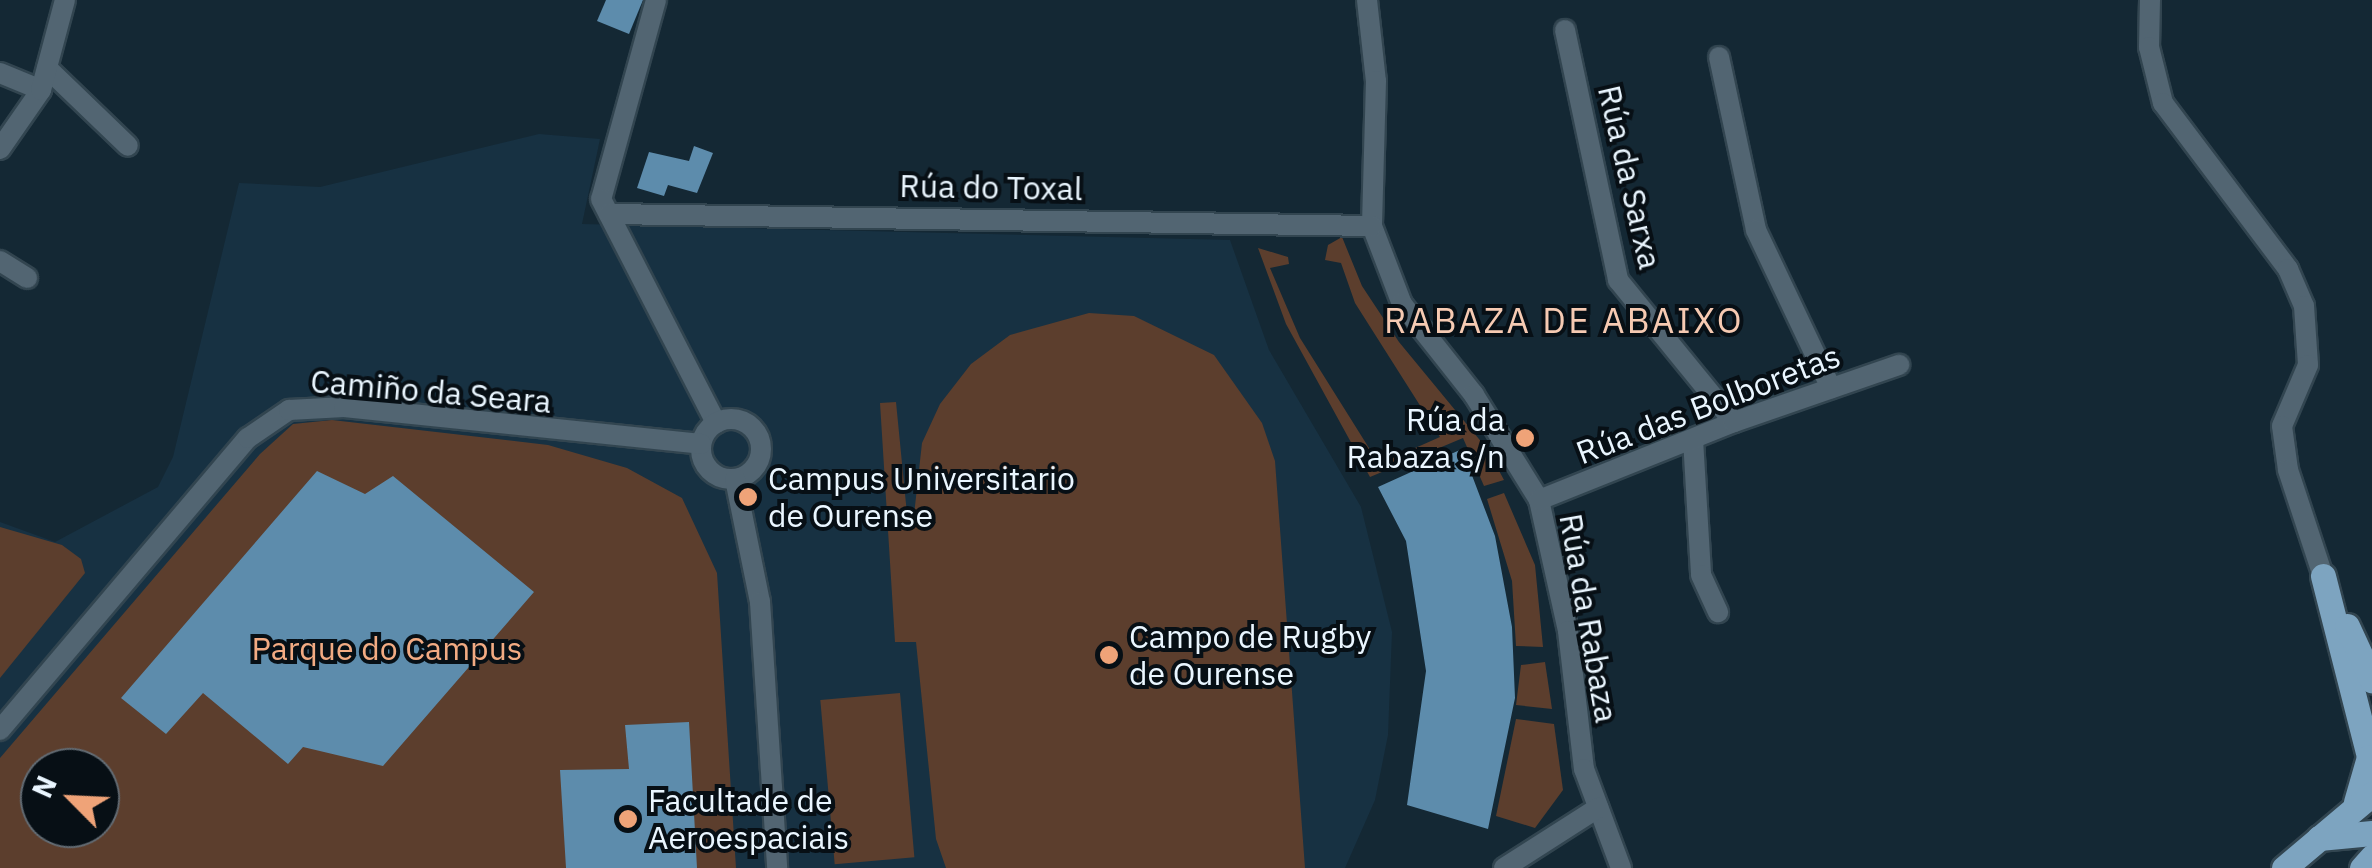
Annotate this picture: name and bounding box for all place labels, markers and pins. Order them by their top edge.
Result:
place label: Rúa da Rabaza s/n [1347,401,1505,476]
marker: Rúa da Rabaza s/n [1514,427,1536,449]
place label: Campus Universitario de Ourense [768,460,1075,535]
marker: Campus Universitario de Ourense [737,486,759,508]
place label: Campo de Rugby de Ourense [1129,618,1372,693]
marker: Campo de Rugby de Ourense [1098,644,1120,666]
place label: Facultade de Aeroespaciais [648,782,849,857]
marker: Facultade de Aeroespaciais [617,808,639,830]

